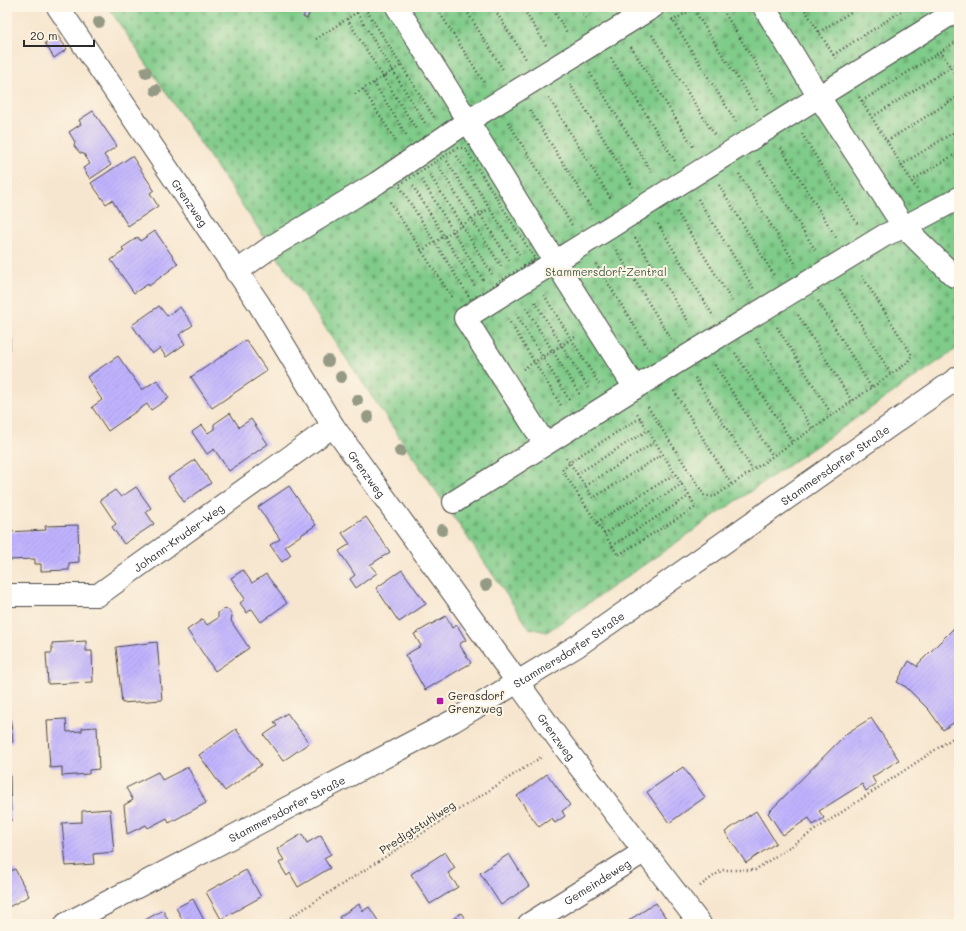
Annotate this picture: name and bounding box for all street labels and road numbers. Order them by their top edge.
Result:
street label: Grenzweg [169,176,212,229]
street label: Stammersdorfer Straße [777,421,892,508]
street label: Grenzweg [345,447,389,500]
street label: Johann-Kruder-Weg [130,500,226,575]
street label: Stammersdorfer Straße [510,608,627,691]
street label: Grenzweg [535,710,579,763]
street label: Stammersdorfer Straße [226,772,348,845]
street label: Predigtstuhlweg [376,797,458,857]
street label: Gemeindeweg [561,855,633,908]

